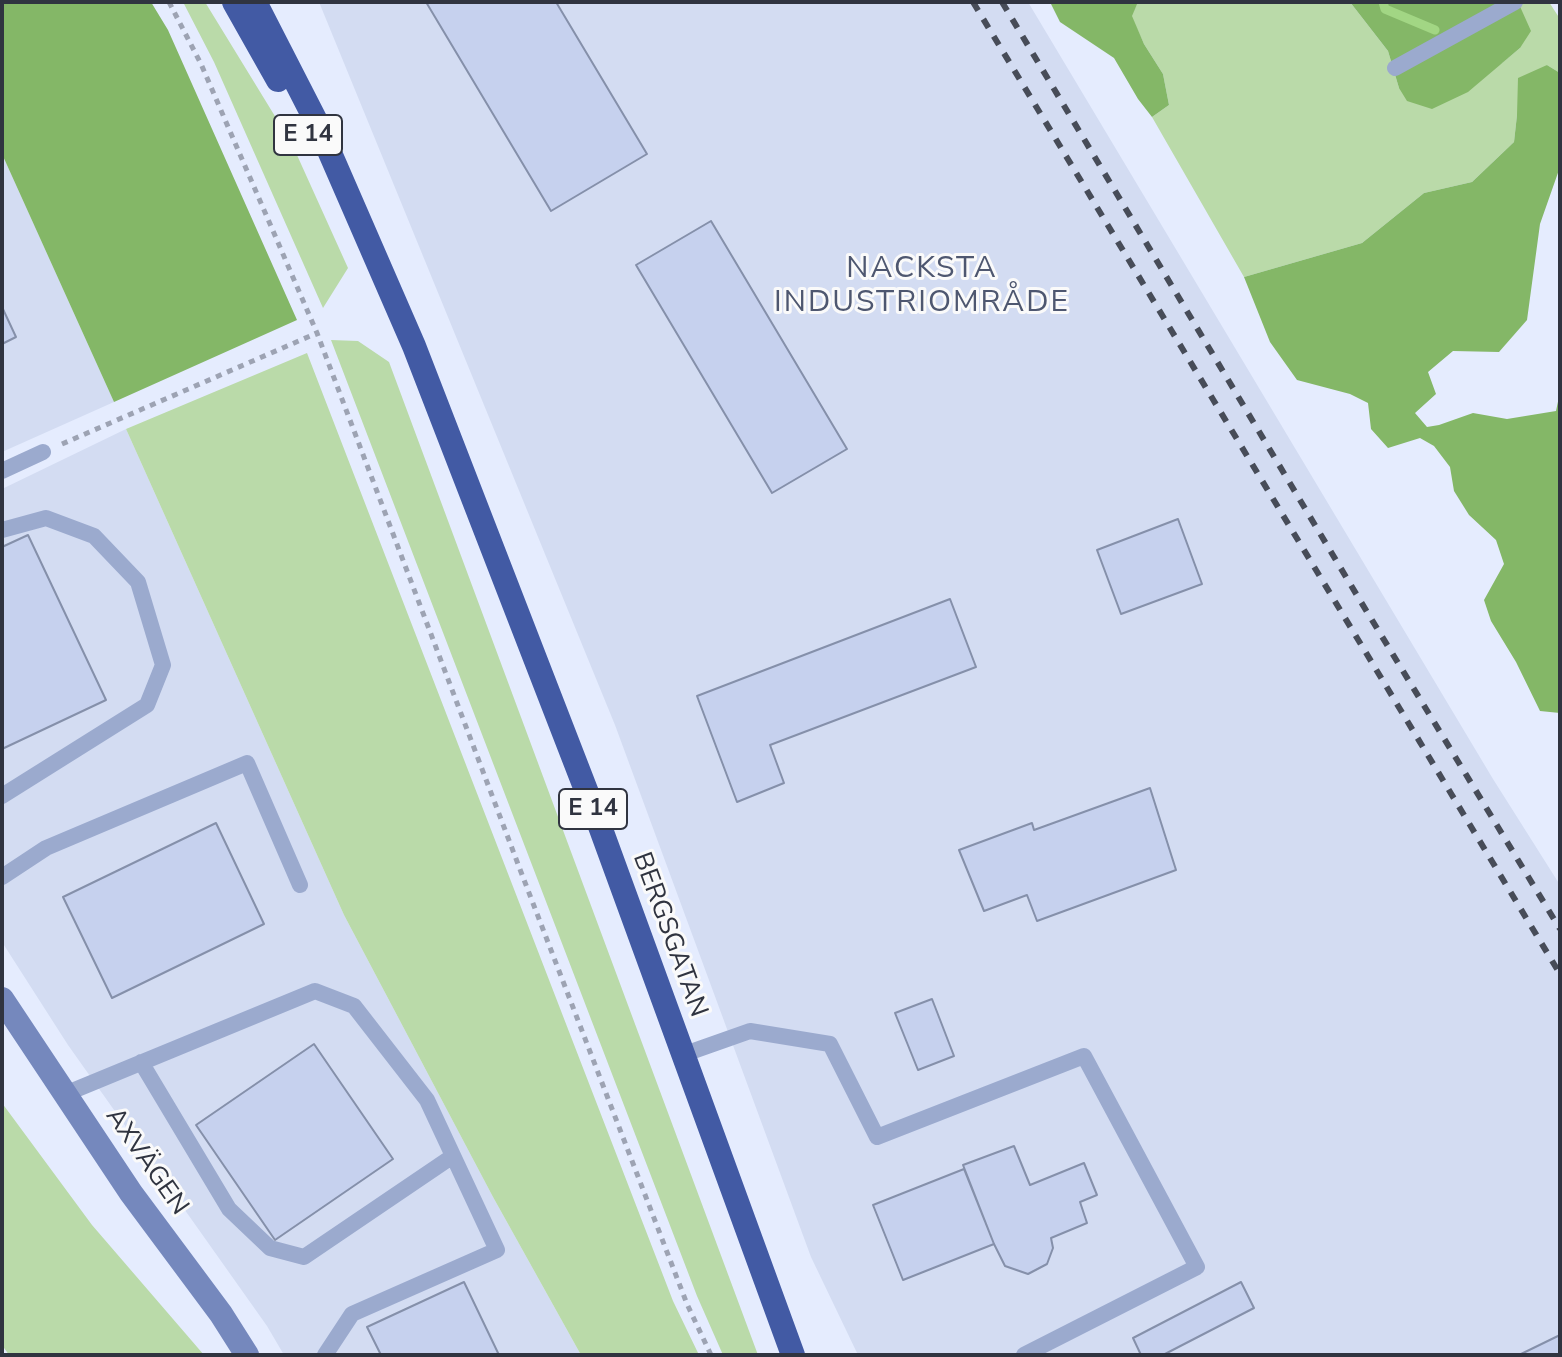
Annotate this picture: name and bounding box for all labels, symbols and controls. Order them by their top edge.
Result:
road number: E 14 [274,115,342,155]
district label: NACKSTA INDUSTRIOMRÅDE [774,252,1070,322]
road number: E 14 [559,789,627,829]
street label: BERGSGATAN [625,849,713,1021]
street label: AXVÄGEN [98,1103,194,1221]

